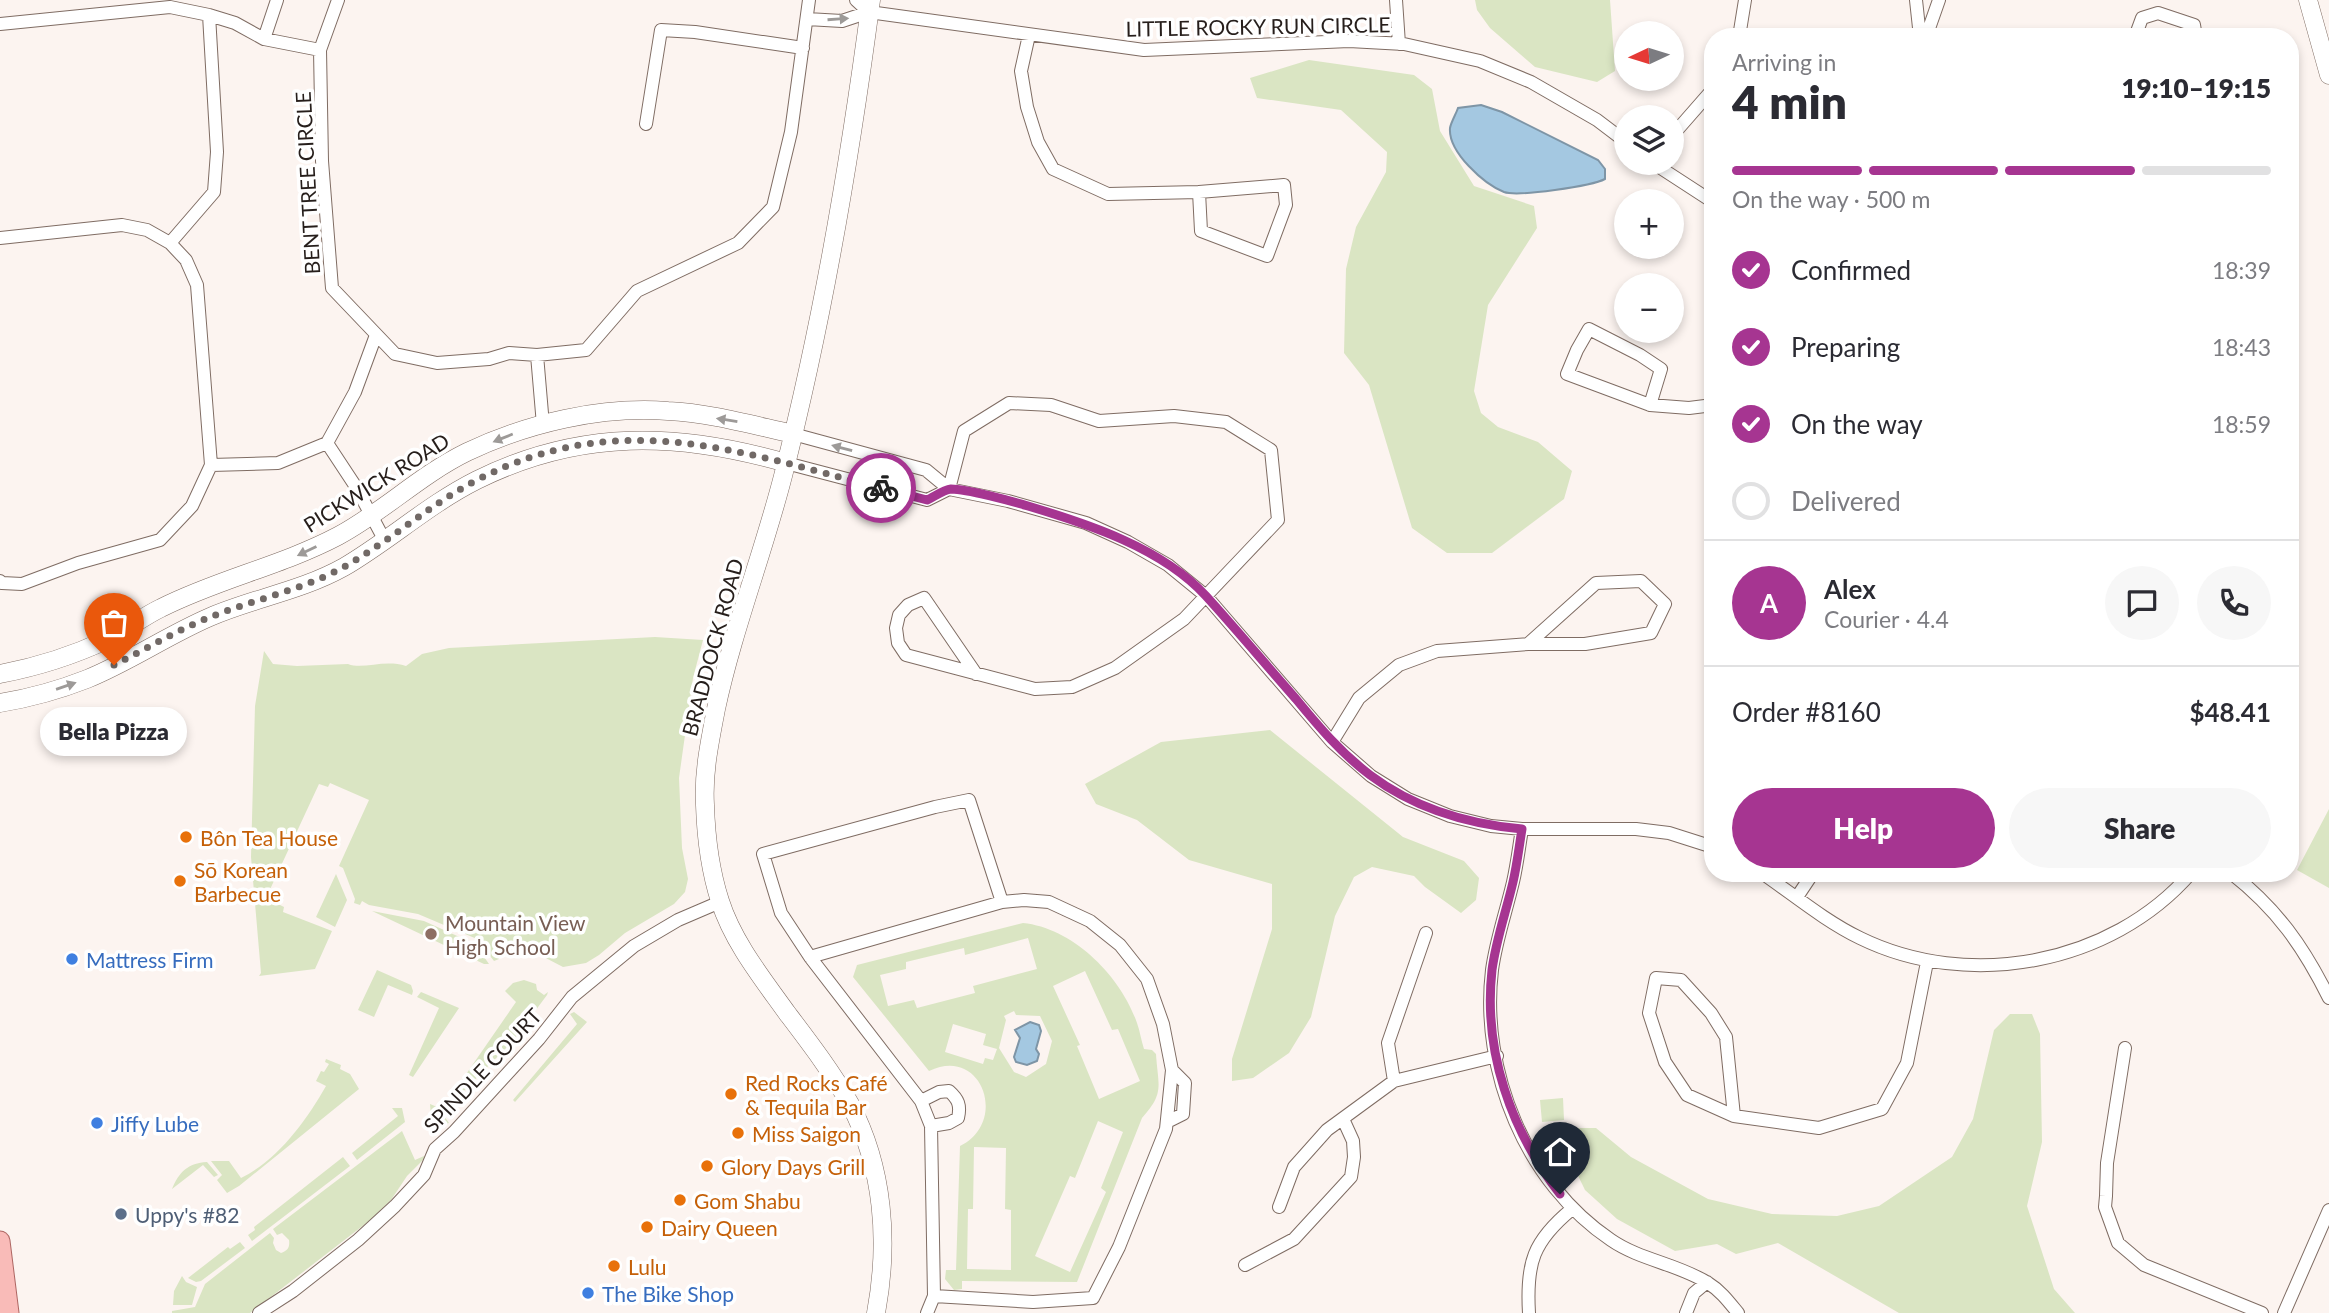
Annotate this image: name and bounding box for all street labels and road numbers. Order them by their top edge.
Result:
street label: LITTLE ROCKY RUN CIRCLE [1125,11,1391,41]
street label: BENT TREE CIRCLE [290,91,324,275]
street label: PICKWICK ROAD [299,427,453,537]
street label: BRADDOCK ROAD [676,556,748,738]
street label: SPINDLE COURT [418,1002,547,1137]

